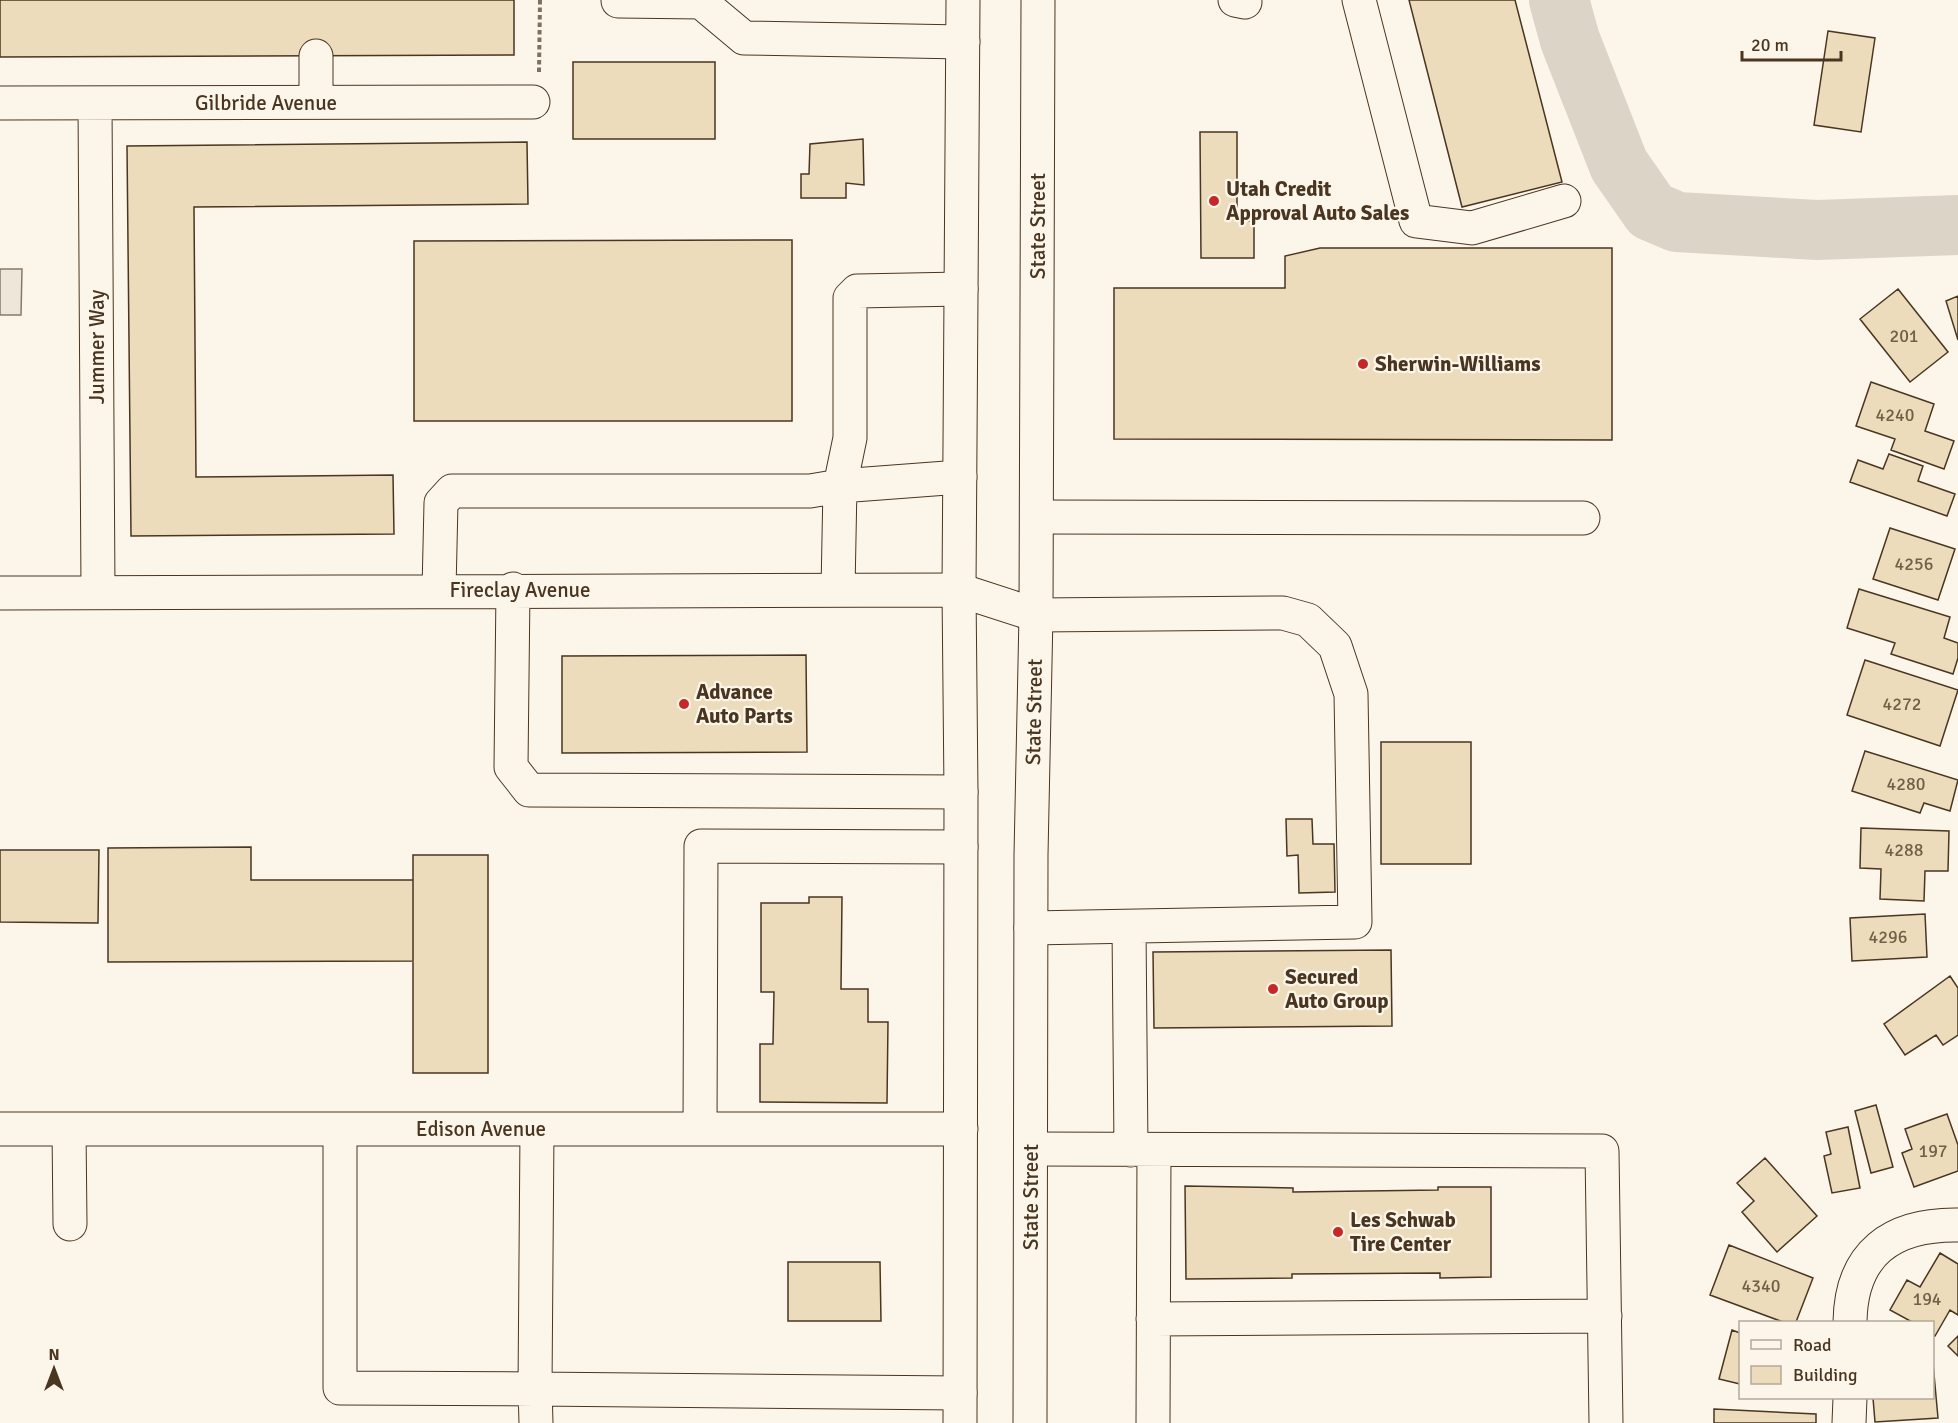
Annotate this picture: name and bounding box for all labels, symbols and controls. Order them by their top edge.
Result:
scale bar [1742,24,1841,62]
text: 20 m [1751,34,1789,56]
street label: Gilbride Avenue [195,90,337,116]
street label: State Street [1025,173,1051,279]
place label: Utah Credit Approval Auto Sales [1226,176,1409,226]
marker: Utah Credit Approval Auto Sales [1207,194,1221,208]
street label: Jummer Way [84,290,110,404]
house number: 201 [1889,325,1919,347]
place label: Sherwin-Williams [1375,351,1541,377]
marker: Sherwin-Williams [1356,357,1370,371]
house number: 4240 [1876,404,1914,426]
house number: 4256 [1895,553,1933,575]
street label: Fireclay Avenue [449,577,591,603]
street label: State Street [1020,659,1048,765]
place label: Advance Auto Parts [696,679,793,729]
house number: 4272 [1883,693,1921,715]
marker: Advance Auto Parts [677,697,691,711]
house number: 4280 [1887,773,1925,795]
house number: 4288 [1885,839,1923,861]
house number: 4296 [1869,926,1907,948]
place label: Secured Auto Group [1285,964,1388,1014]
marker: Secured Auto Group [1266,982,1280,996]
street label: Edison Avenue [416,1116,546,1142]
house number: 197 [1918,1140,1948,1162]
street label: State Street [1018,1144,1044,1250]
place label: Les Schwab Tire Center [1350,1207,1456,1257]
marker: Les Schwab Tire Center [1331,1225,1345,1239]
house number: 4340 [1742,1275,1780,1297]
house number: 194 [1912,1288,1942,1310]
legend [1739,1321,1934,1399]
text: Road [1793,1334,1832,1356]
north arrow [24,1339,84,1399]
text: N [48,1345,60,1365]
text: Building [1793,1364,1857,1386]

